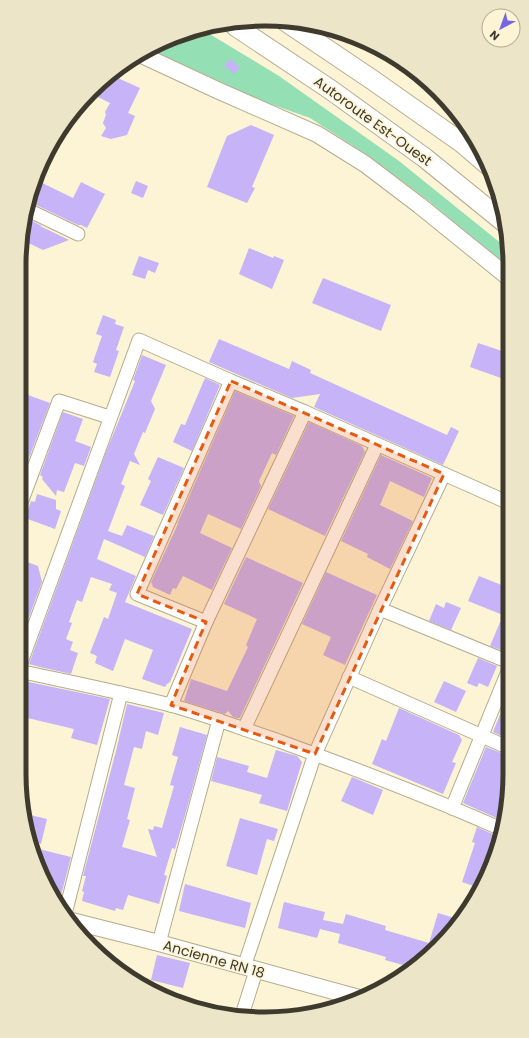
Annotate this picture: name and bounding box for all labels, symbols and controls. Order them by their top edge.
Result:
north arrow [481,8,521,48]
text: N [486,27,503,44]
street label: Autoroute Est-Ouest [310,71,436,171]
street label: Ancienne RN 18 [161,935,267,983]

